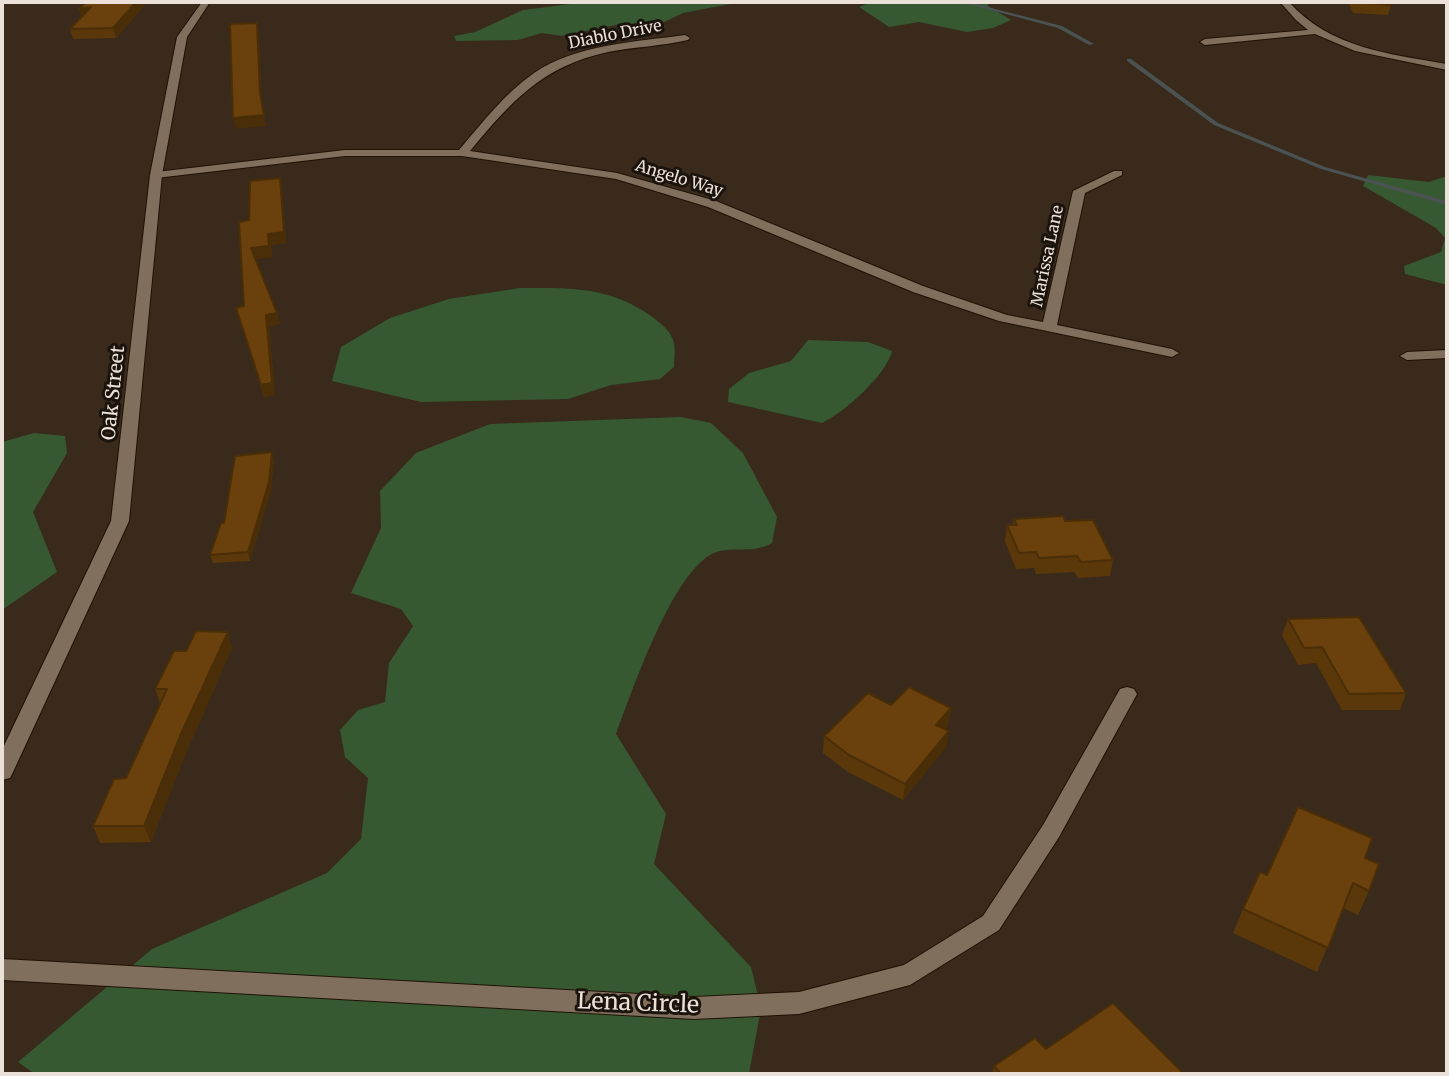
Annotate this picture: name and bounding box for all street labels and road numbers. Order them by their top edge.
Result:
street label: Diablo Drive [567,17,663,53]
street label: Angelo Way [633,157,725,201]
street label: Marissa Lane [1028,204,1068,308]
street label: Oak Street [98,345,130,441]
street label: Lena Circle [577,988,699,1020]

